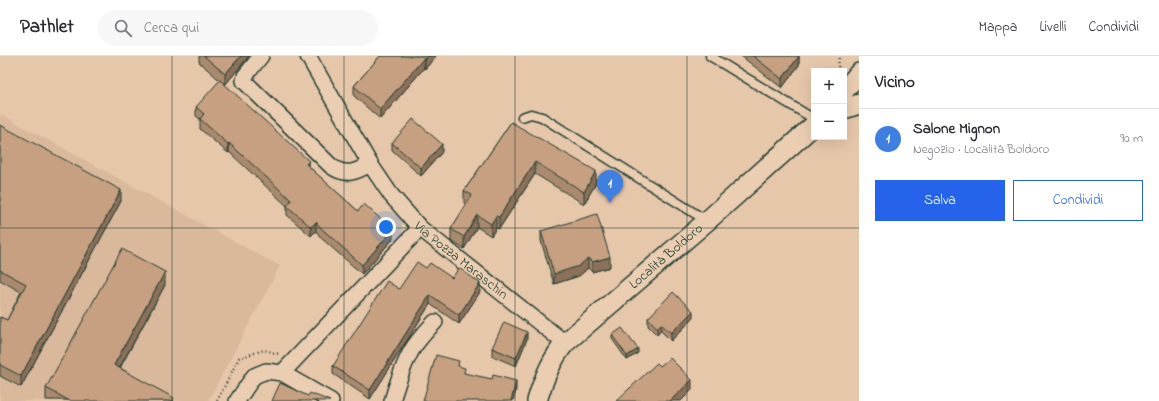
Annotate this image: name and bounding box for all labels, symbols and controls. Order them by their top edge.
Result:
search box [98,10,378,46]
text: Pathlet [20,14,74,41]
icon: search [112,17,134,39]
text: Cerca qui [144,17,199,39]
text: Mappa [979,17,1017,38]
text: Livelli [1039,17,1066,38]
text: Condividi [1088,17,1139,38]
map controls [811,68,847,140]
button: + [811,68,847,104]
text: Vicino [875,70,915,95]
button: − [811,104,847,140]
text: Salone Mignon [913,118,1000,140]
text: 1 [886,129,890,148]
text: 90 m [1120,129,1143,148]
text: Negozio · Località Boldoro [913,140,1049,159]
pin: 1 [597,170,623,203]
button: Salva [875,180,1005,221]
button: Condividi [1013,180,1143,221]
street label: Via Pozza Maraschin [408,216,513,305]
your location [376,217,396,237]
street label: Località Boldoro [624,218,708,294]

